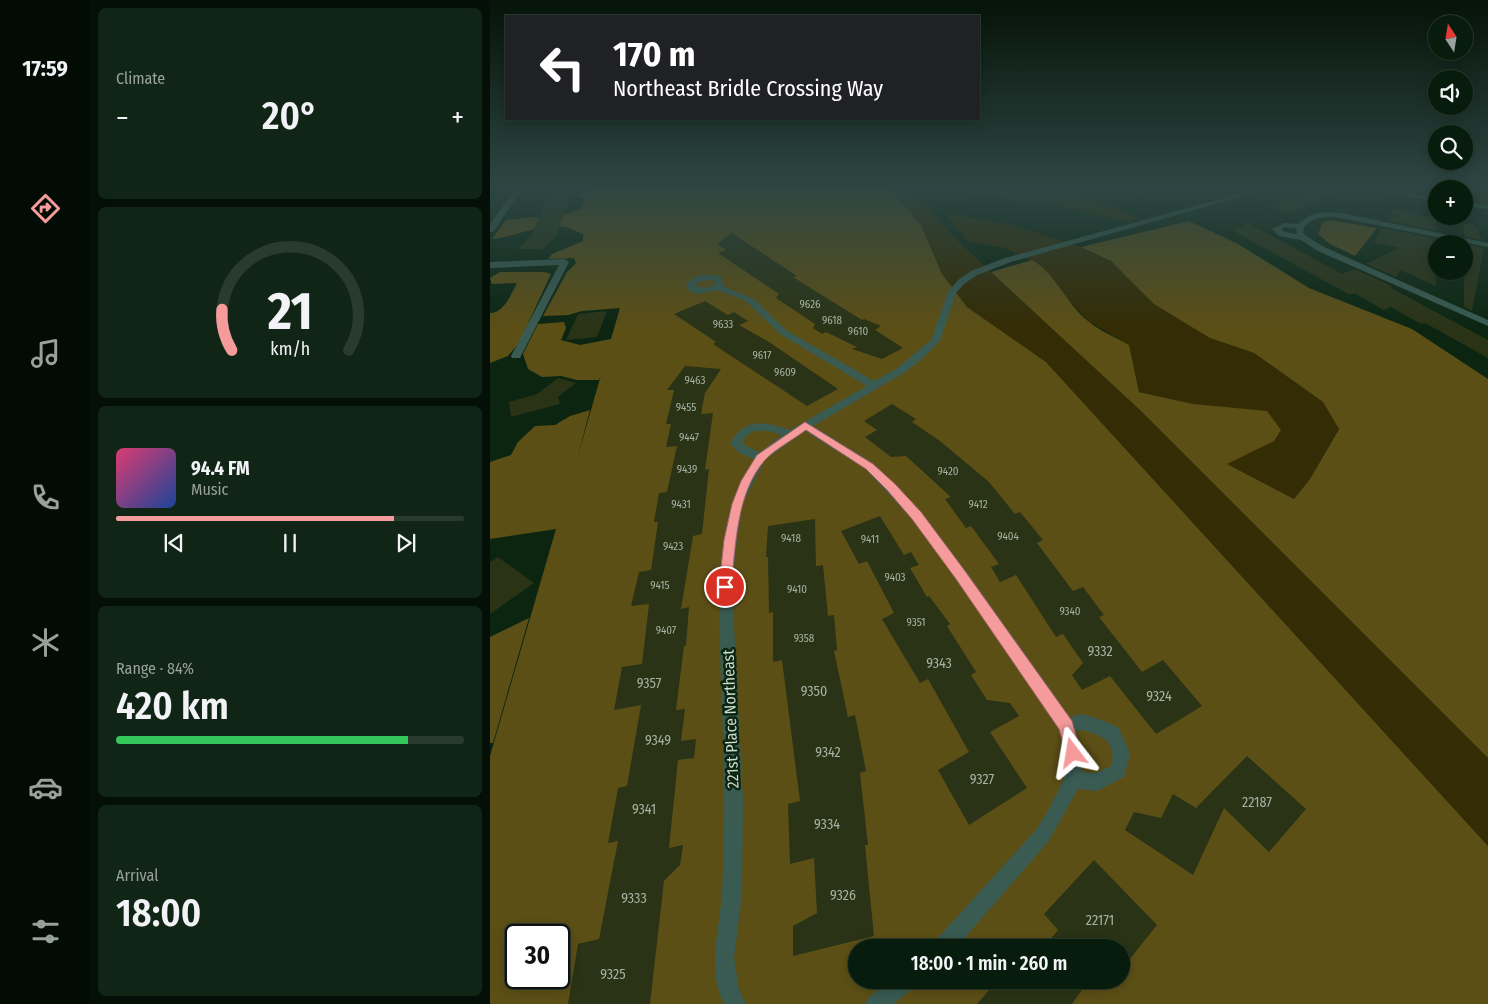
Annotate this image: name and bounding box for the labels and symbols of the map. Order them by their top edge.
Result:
north arrow [1428,15,1472,60]
house number: 9626 [799,298,821,311]
house number: 9618 [822,314,843,327]
house number: 9633 [713,318,733,331]
house number: 9610 [848,325,868,338]
house number: 9617 [752,349,772,362]
house number: 9609 [774,366,796,379]
house number: 9463 [685,374,705,387]
house number: 9455 [676,401,696,414]
house number: 9447 [679,431,700,444]
house number: 9439 [677,463,697,476]
house number: 9420 [937,465,959,478]
house number: 9431 [671,498,691,511]
house number: 9412 [968,498,988,511]
house number: 9404 [997,530,1019,543]
house number: 9418 [781,532,801,545]
house number: 9411 [861,533,879,546]
house number: 9423 [663,540,683,553]
pin [704,566,746,608]
house number: 9403 [884,571,906,584]
house number: 9415 [650,579,670,592]
house number: 9410 [787,583,807,596]
house number: 9340 [1059,605,1081,618]
house number: 9351 [907,616,925,629]
house number: 9407 [656,624,677,637]
house number: 9358 [794,632,815,645]
house number: 9332 [1087,643,1113,660]
street label: 221st Place Northeast [719,648,742,789]
house number: 9343 [926,655,952,672]
house number: 9357 [637,675,662,692]
house number: 9350 [801,683,827,700]
house number: 9324 [1146,688,1172,705]
position arrow [1046,726,1098,778]
house number: 9349 [645,732,671,749]
house number: 9342 [815,744,841,761]
house number: 9327 [970,771,995,788]
house number: 22187 [1242,794,1272,811]
house number: 9341 [632,801,656,818]
house number: 9334 [814,816,840,833]
house number: 9326 [830,887,856,904]
house number: 9333 [621,890,647,907]
house number: 22171 [1086,912,1114,929]
speed limit sign: 30 [505,924,570,989]
house number: 9325 [600,966,626,983]

